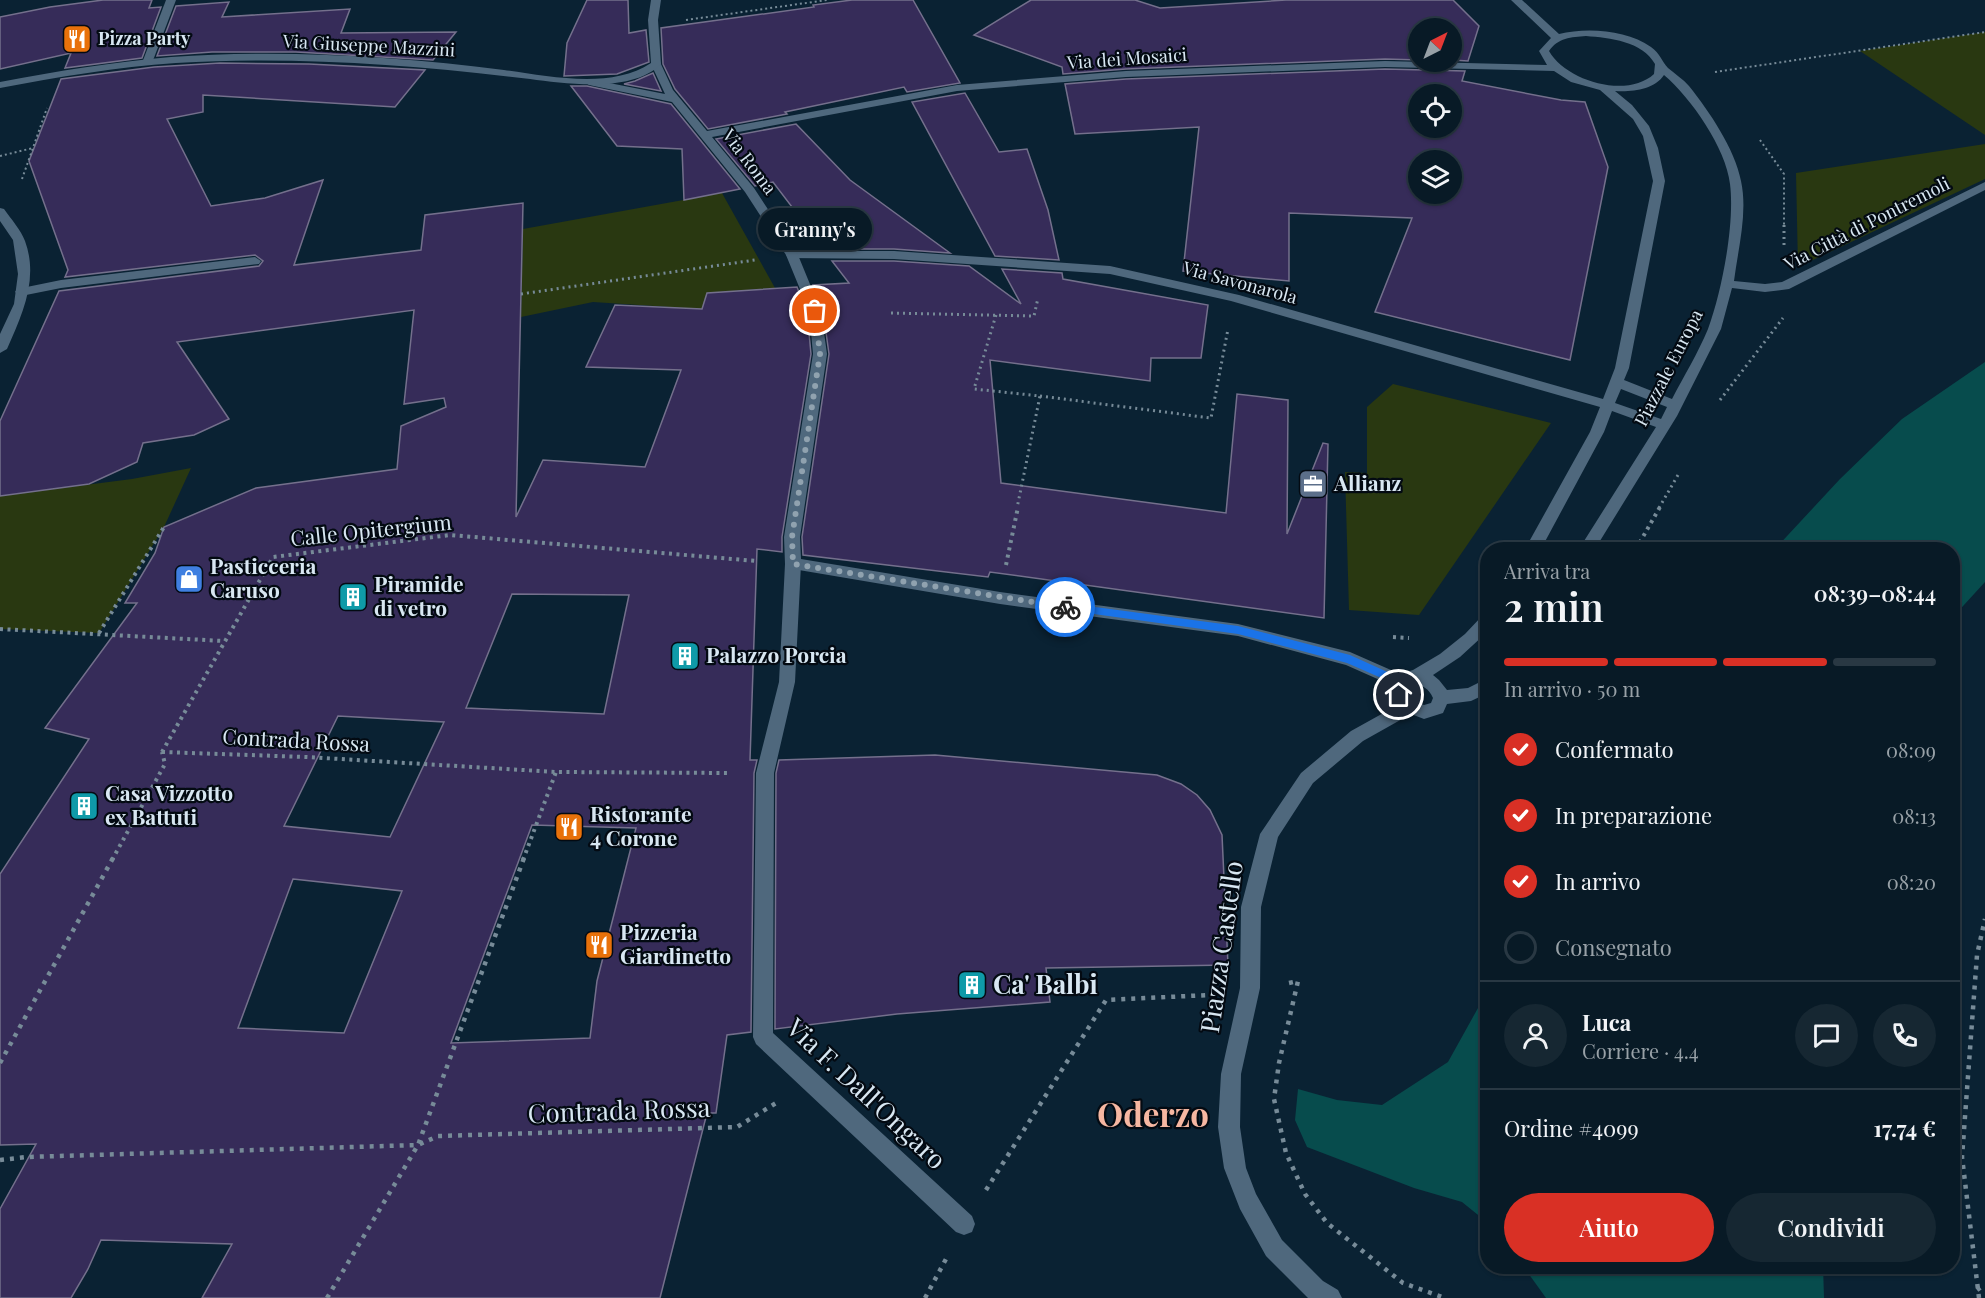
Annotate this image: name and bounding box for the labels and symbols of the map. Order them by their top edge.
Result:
north arrow [1408,18,1462,72]
restaurant icon: Pizza Party [61,23,93,55]
place label: Pizza Party [98,26,191,50]
street label: Via Giuseppe Mazzini [281,28,456,61]
street label: Via dei Mosaici [1065,42,1188,74]
street label: Via Roma [717,123,782,199]
street label: Via Città di Pontremoli [1779,171,1953,276]
callout: Granny's [758,209,872,251]
street label: Via Savonarola [1179,255,1300,309]
pin [789,285,840,336]
street label: Piazzale Europa [1628,305,1708,430]
office icon: Allianz [1297,468,1329,500]
place label: Allianz [1333,468,1402,496]
street label: Calle Opitergium [289,507,453,551]
place label: Pasticceria Caruso [210,551,317,603]
shop icon: Pasticceria Caruso [173,563,205,595]
place label: Piramide di vetro [374,569,464,621]
courier [1035,577,1095,637]
building icon: Piramide di vetro [337,581,369,613]
building icon: Palazzo Porcia [669,640,701,672]
place label: Palazzo Porcia [706,640,847,668]
pin [1373,669,1424,720]
street label: Contrada Rossa [222,721,371,757]
place label: Casa Vizzotto ex Battuti [105,778,233,830]
building icon: Casa Vizzotto ex Battuti [68,790,100,822]
place label: Ristorante 4 Corone [590,799,692,851]
restaurant icon: Ristorante 4 Corone [553,811,585,843]
street label: Piazza Castello [1191,859,1250,1035]
place label: Pizzeria Giardinetto [620,917,731,969]
restaurant icon: Pizzeria Giardinetto [583,929,615,961]
place label: Ca' Balbi [993,966,1098,1001]
building icon: Ca' Balbi [956,969,988,1001]
street label: Via F. Dall'Ongaro [779,1009,954,1176]
street label: Contrada Rossa [527,1089,711,1130]
district label: Oderzo [1097,1091,1209,1135]

